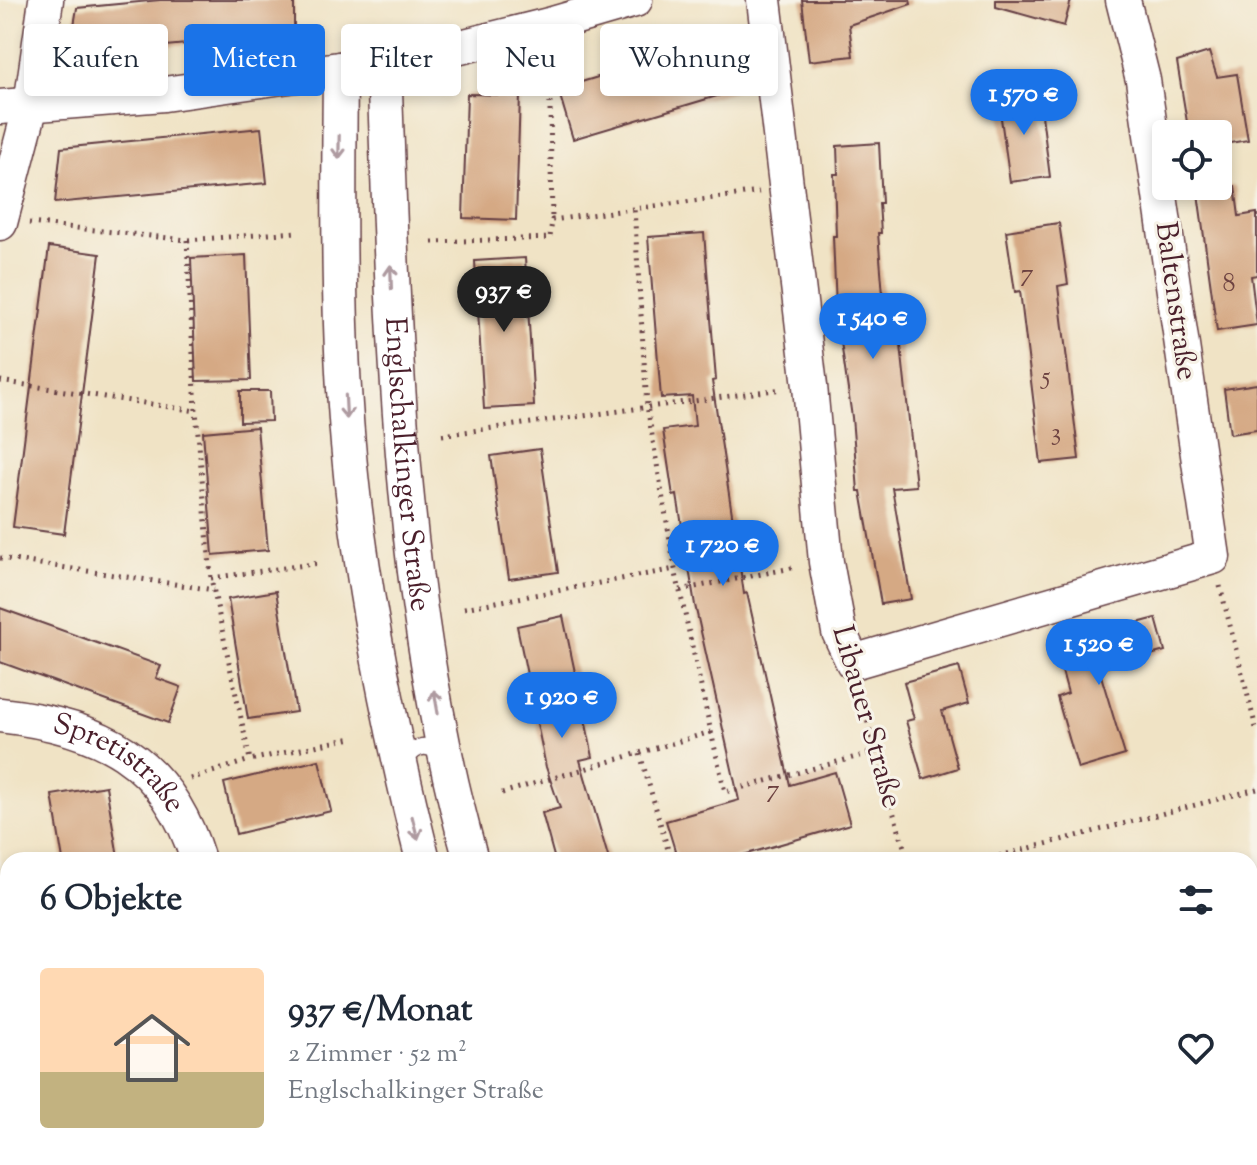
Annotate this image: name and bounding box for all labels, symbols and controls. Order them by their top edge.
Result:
chip: Kaufen [24,24,168,96]
chip: Mieten [184,24,325,96]
chip: Filter [341,24,461,96]
chip: Neu [477,24,584,96]
chip: Wohnung [600,24,778,96]
pin: 1 570 € [950,69,1098,137]
text: 1 570 € [988,76,1060,113]
map controls [1152,120,1232,200]
button: locate [1152,120,1232,200]
one-way arrow [331,133,347,160]
street label: Baltenstraße [1143,219,1207,383]
house number: 7 [1020,256,1034,293]
one-way arrow [384,264,399,291]
pin: 937 € [448,266,560,334]
house number: 8 [1222,266,1236,303]
text: 937 € [475,273,533,310]
pin: 1 540 € [799,293,947,361]
text: 1 540 € [837,300,909,337]
street label: Englschalkinger Straße [373,316,441,614]
house number: 5 [1040,359,1051,396]
one-way arrow [339,393,354,420]
house number: 3 [1051,415,1061,452]
pin: 1 720 € [649,520,797,588]
text: 1 720 € [686,527,760,564]
pin: 1 520 € [1025,619,1173,687]
street label: Libauer Straße [819,621,913,813]
text: 1 520 € [1064,626,1134,663]
pin: 1 920 € [488,672,636,740]
text: 1 920 € [525,679,599,716]
one-way arrow [427,690,442,715]
street label: Spretistraße [48,703,195,822]
house number: 7 [766,772,780,809]
one-way arrow [408,815,423,841]
text: 6 Objekte [40,876,182,925]
icon: filters [1174,878,1218,922]
text: 937 €/Monat [288,987,472,1036]
icon: home [104,1000,200,1096]
icon: heart [1174,1026,1218,1070]
text: 2 Zimmer · 52 m² [288,1036,467,1073]
text: Englschalkinger Straße [288,1073,544,1110]

